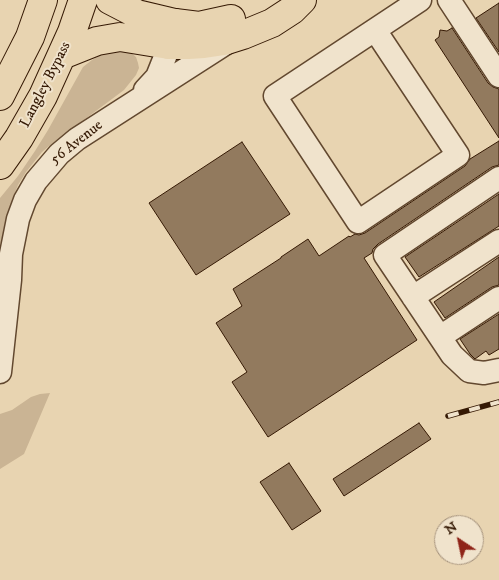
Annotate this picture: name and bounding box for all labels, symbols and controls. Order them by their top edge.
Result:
street label: Langley Bypass [17,39,75,131]
street label: 56 Avenue [47,117,107,169]
north arrow [434,515,484,565]
text: N [441,518,461,539]

